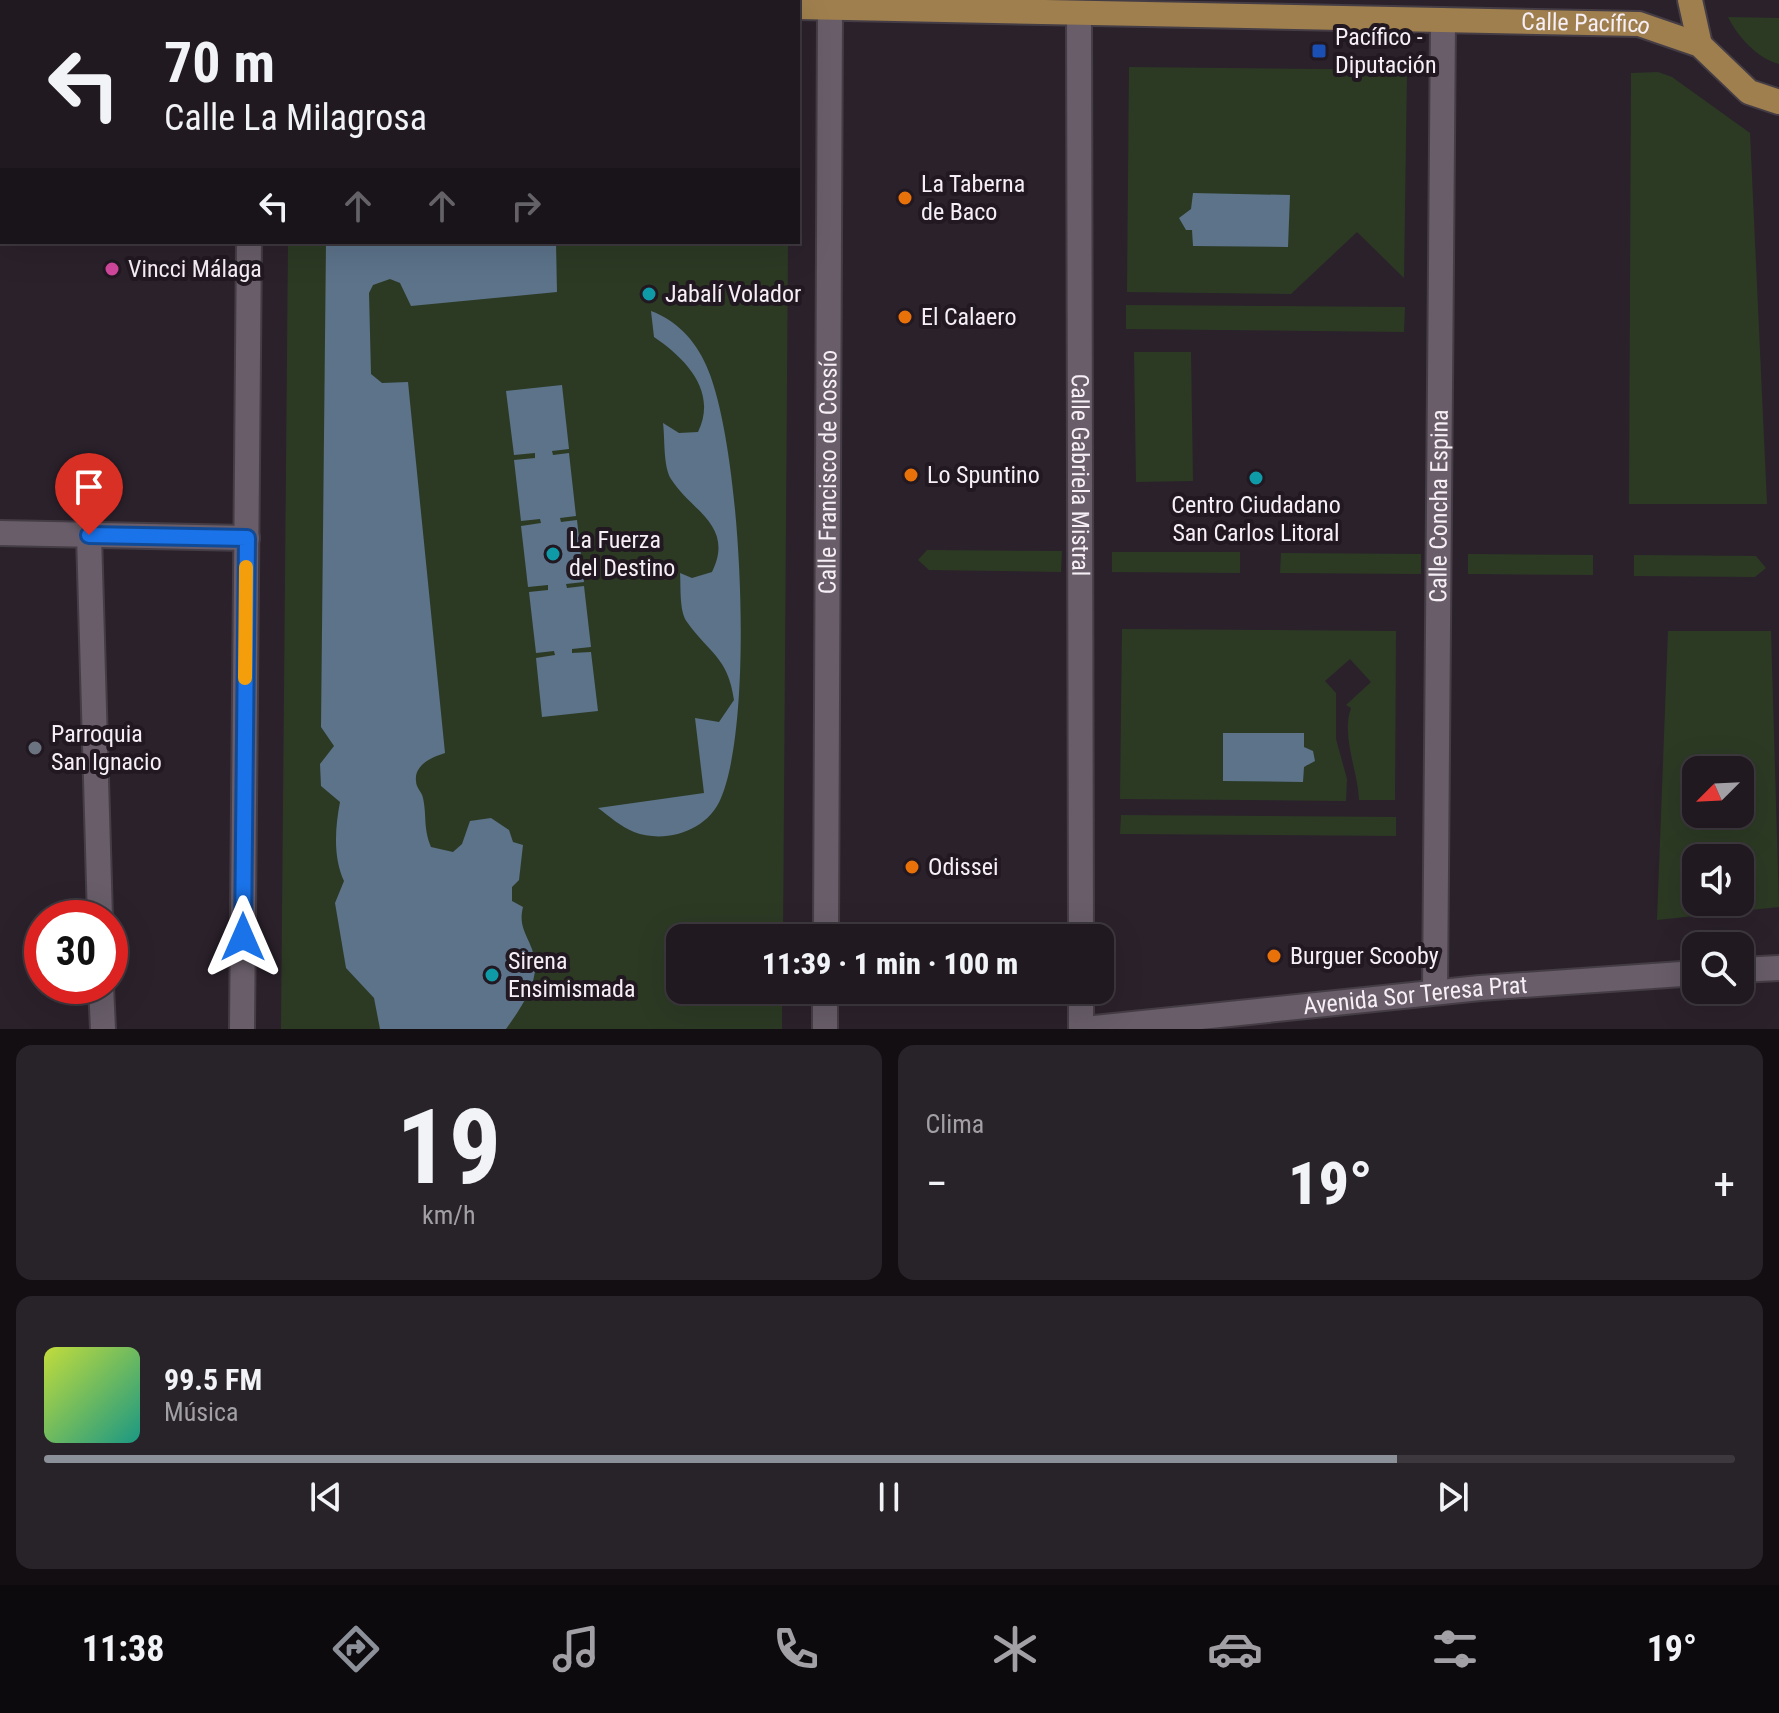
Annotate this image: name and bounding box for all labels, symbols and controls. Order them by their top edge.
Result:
street label: Calle Pacífico [1521,8,1654,41]
place label: Pacífico - Diputación [1335,23,1437,79]
text: 70 m [164,30,275,96]
icon: left [32,32,136,136]
marker: Pacífico - Diputación [1310,42,1328,60]
text: Calle La Milagrosa [164,97,427,139]
place label: La Taberna de Baco [921,170,1025,226]
icon: left [252,184,296,228]
icon: ahead [336,184,380,228]
icon: ahead [420,184,464,228]
icon: right [504,184,548,228]
marker: La Taberna de Baco [896,189,914,207]
place label: Vincci Málaga [128,255,262,283]
marker: Vincci Málaga [103,260,121,278]
place label: Jabalí Volador [665,280,801,308]
marker: Jabalí Volador [640,285,658,303]
place label: El Calaero [921,303,1016,331]
marker: El Calaero [896,308,914,326]
street label: Calle Francisco de Cossío [813,350,843,594]
street label: Calle Gabriela Mistral [1066,374,1094,576]
street label: Calle Concha Espina [1424,409,1454,603]
pin [55,453,123,535]
place label: Lo Spuntino [927,461,1040,489]
icon: arrive [67,465,111,509]
marker: Lo Spuntino [902,466,920,484]
marker: Centro Ciudadano San Carlos Litoral [1247,469,1265,487]
place label: Centro Ciudadano San Carlos Litoral [1171,491,1341,547]
place label: La Fuerza del Destino [569,526,675,582]
marker: La Fuerza del Destino [544,545,562,563]
place label: Parroquia San Ignacio [51,720,162,776]
marker: Parroquia San Ignacio [26,739,44,757]
north arrow [1682,756,1754,828]
map controls [1682,756,1754,1004]
button: sound [1682,844,1754,916]
place label: Odissei [928,853,999,881]
marker: Odissei [903,858,921,876]
position arrow [201,895,285,979]
speed limit sign: 30 [24,900,128,1004]
button: search [1682,932,1754,1004]
place label: Burguer Scooby [1290,942,1439,970]
text: 11:39 · 1 min · 100 m [762,946,1018,981]
place label: Sirena Ensimismada [508,947,636,1003]
marker: Burguer Scooby [1265,947,1283,965]
marker: Sirena Ensimismada [483,966,501,984]
street label: Avenida Sor Teresa Prat [1302,971,1528,1020]
text: 19 [396,1087,501,1208]
text: Clima [926,1109,984,1139]
text: 19° [1288,1148,1373,1219]
text: − [926,1158,948,1210]
text: + [1713,1158,1735,1210]
text: km/h [422,1200,476,1230]
text: 99.5 FM [164,1362,262,1397]
text: Música [164,1397,239,1427]
icon: previous [304,1475,348,1519]
icon: pause [867,1475,911,1519]
icon: next [1431,1475,1475,1519]
icon: directions [328,1621,384,1677]
icon: music [548,1621,604,1677]
icon: phone [768,1621,824,1677]
icon: climate [987,1621,1043,1677]
icon: car [1207,1621,1263,1677]
icon: filters [1427,1621,1483,1677]
text: 11:38 [82,1628,164,1670]
text: 19° [1647,1628,1697,1670]

